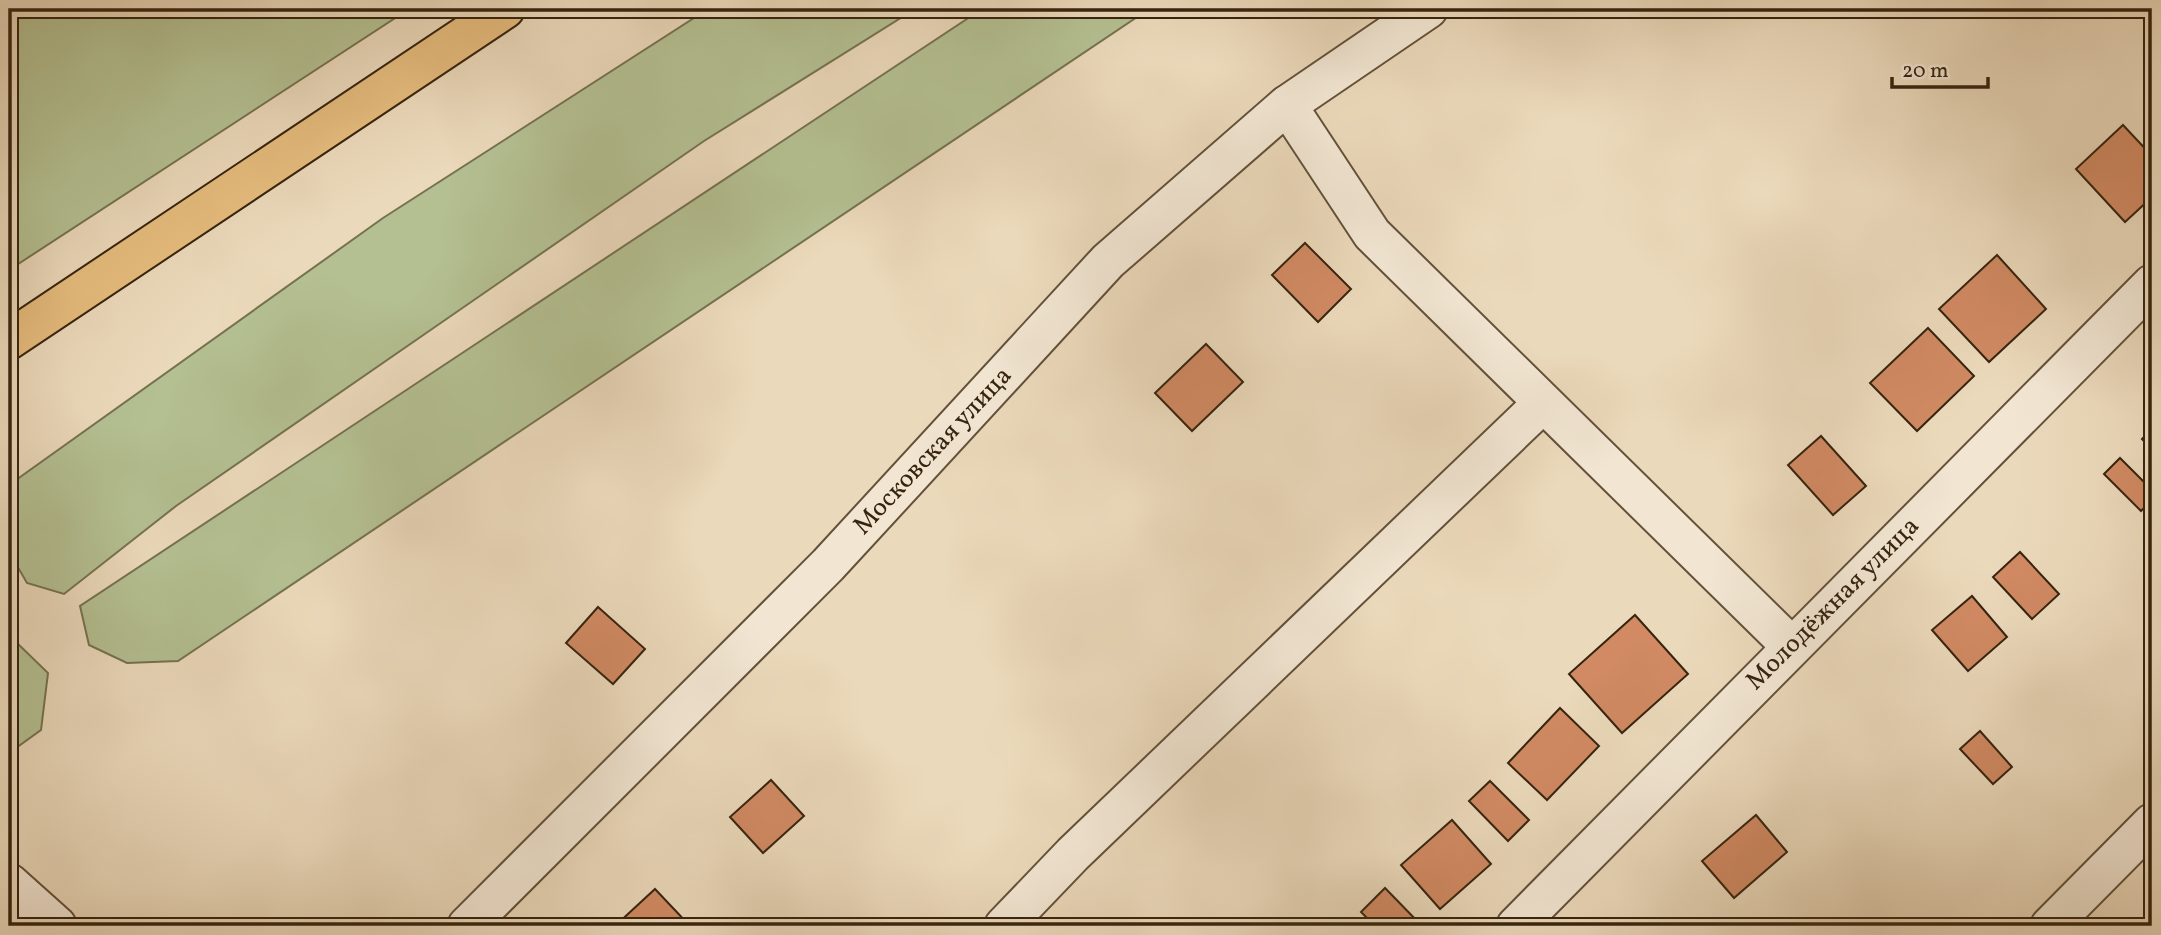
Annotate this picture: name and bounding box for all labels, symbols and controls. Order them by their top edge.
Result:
scale bar [1892,46,1988,90]
text: 20 m [1902,57,1948,86]
street label: Московская улица [845,359,1021,543]
street label: Молодёжная улица [1738,509,1928,699]

